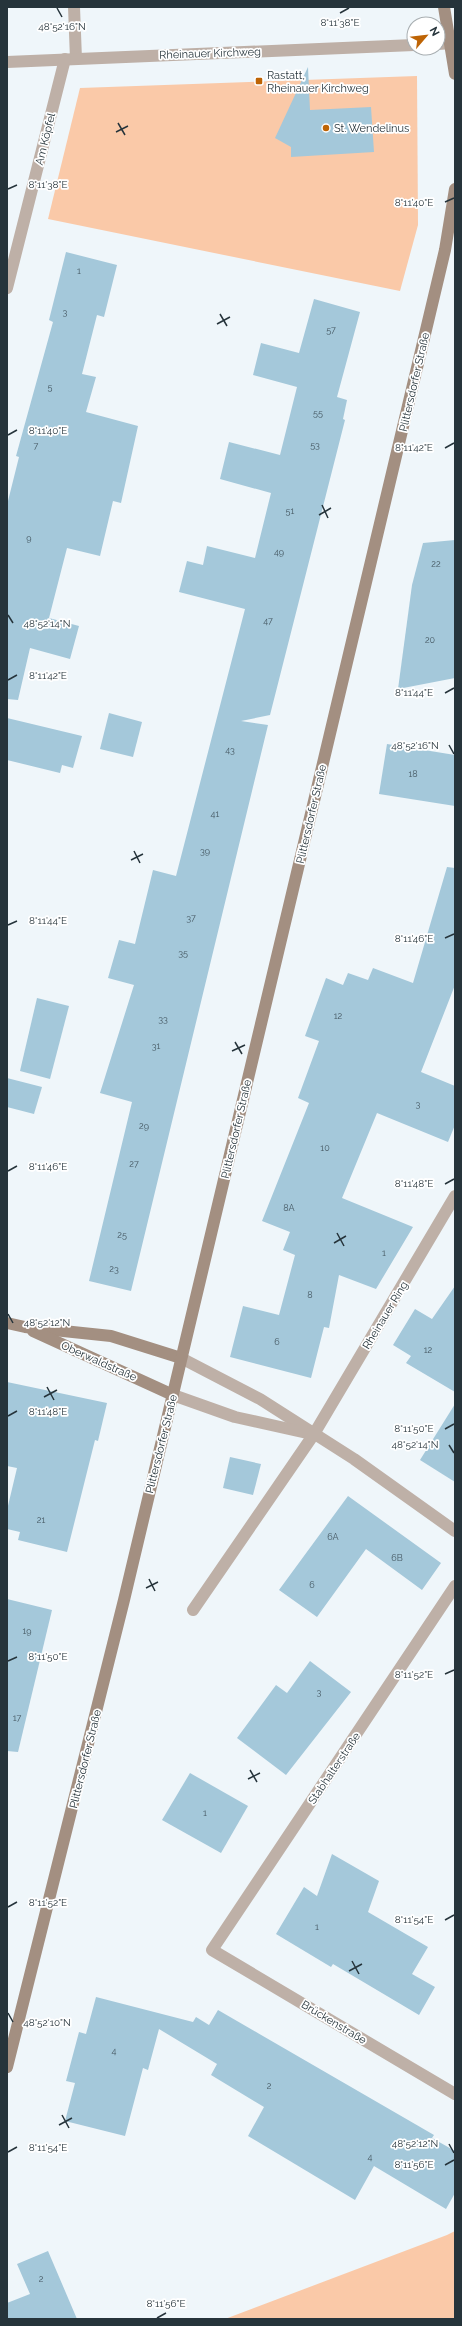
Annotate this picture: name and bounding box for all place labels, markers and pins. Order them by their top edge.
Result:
place label: Rastatt, Rheinauer Kirchweg [267,69,369,95]
marker: Rastatt, Rheinauer Kirchweg [254,76,264,86]
place label: St. Wendelinus [334,122,409,135]
marker: St. Wendelinus [321,123,331,133]

